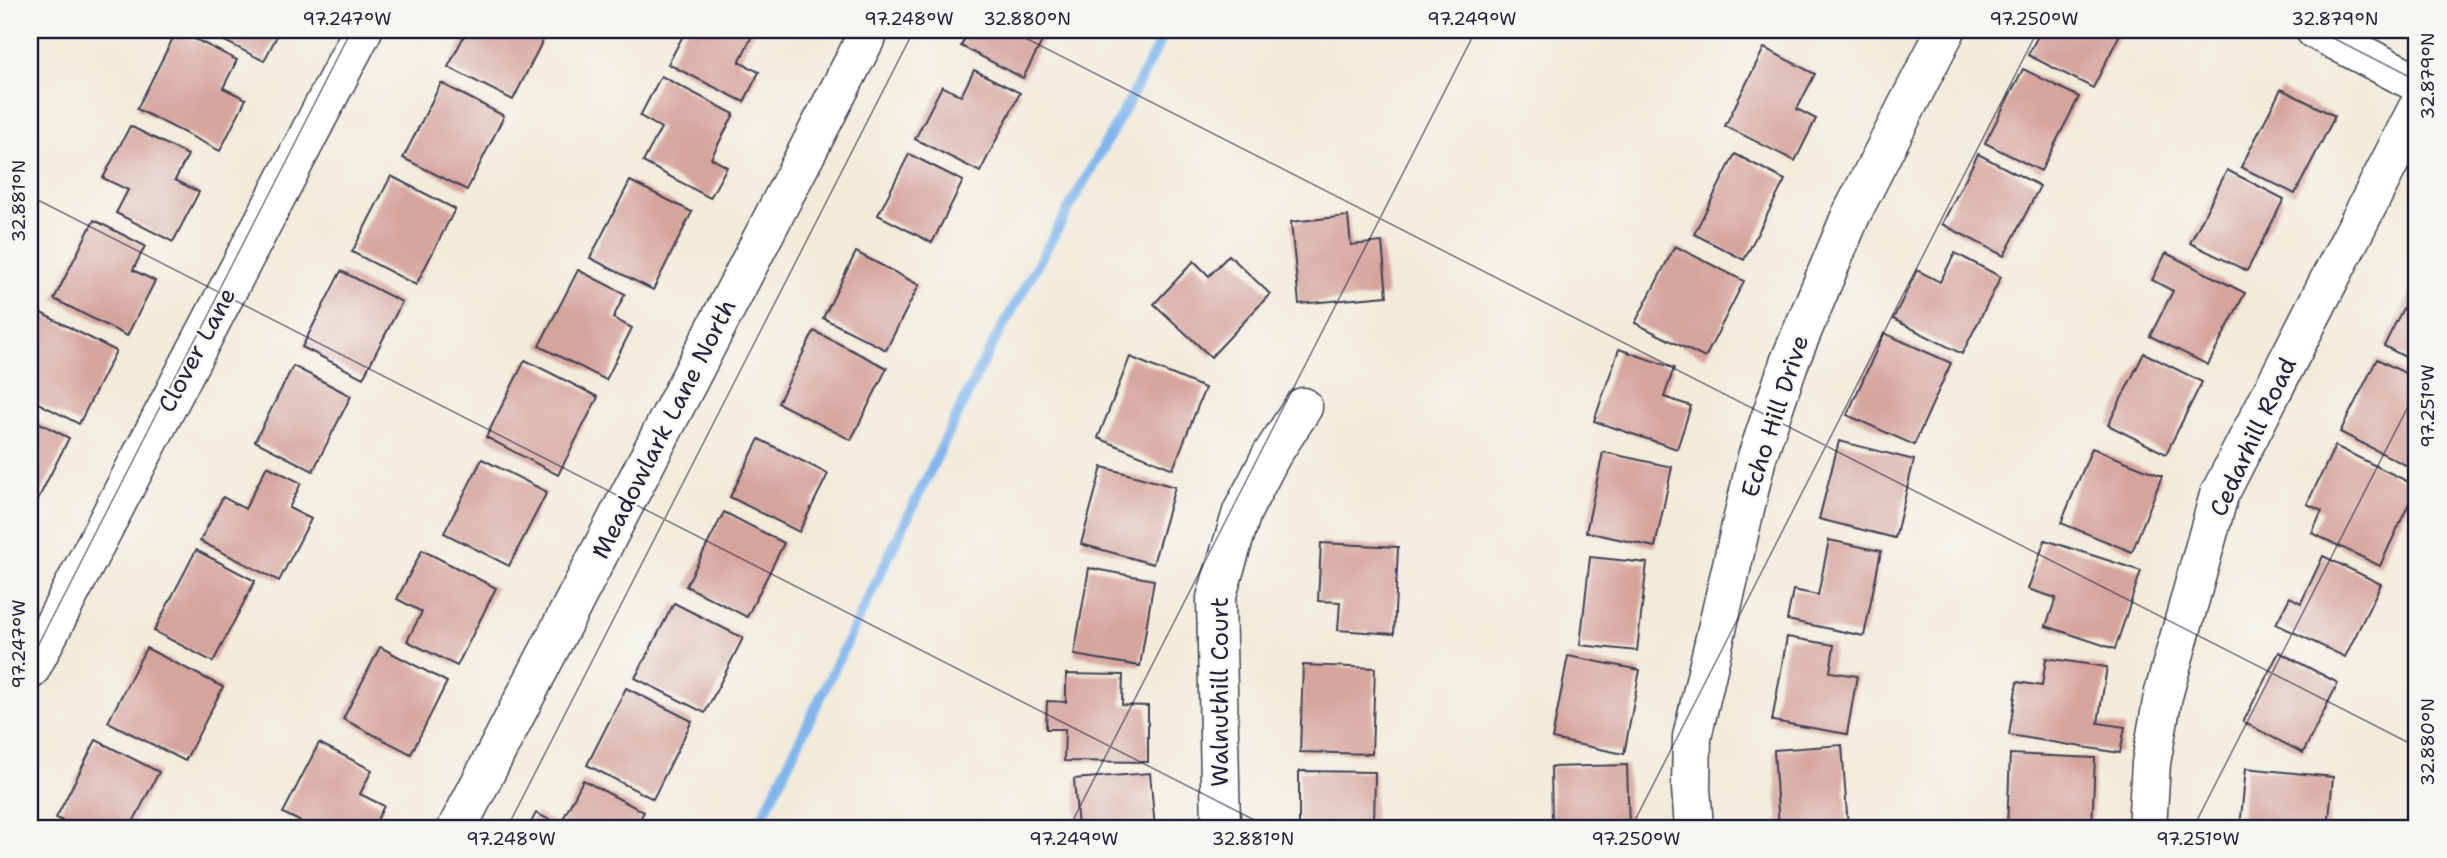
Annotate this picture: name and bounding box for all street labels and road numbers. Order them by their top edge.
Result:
street label: Clover Lane [151,282,243,418]
street label: Meadowlark Lane North [584,294,744,564]
street label: Echo Hill Drive [1734,331,1816,501]
street label: Cedarhill Road [2202,352,2304,522]
street label: Walnuthill Court [1204,597,1236,787]

